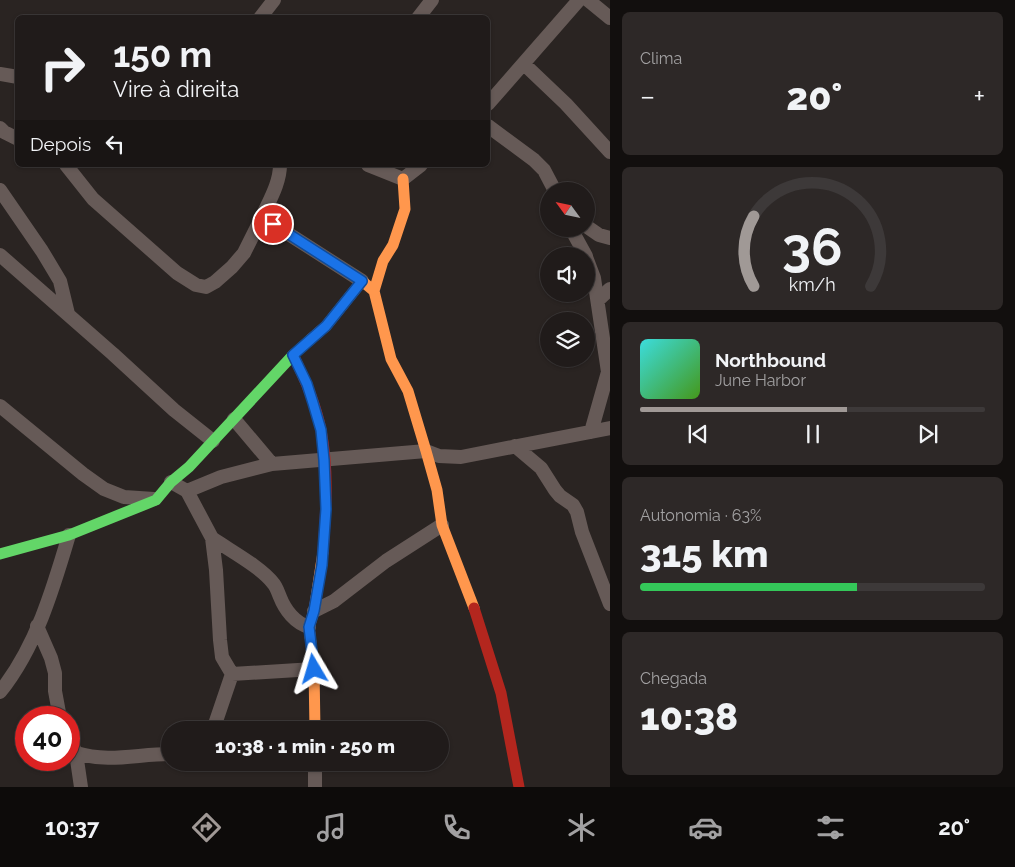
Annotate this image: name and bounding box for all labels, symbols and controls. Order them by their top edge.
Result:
text: 150 m [113,34,212,75]
icon: right [30,35,95,100]
text: Clima [640,49,682,68]
text: 20° [786,74,842,119]
text: Vire à direita [113,76,239,102]
text: − [640,80,655,113]
text: + [973,80,985,113]
icon: left [101,130,129,158]
text: Depois [30,133,91,155]
north arrow [540,182,595,238]
map controls [540,182,595,367]
pin [252,203,294,245]
icon: arrive [259,210,287,238]
text: 36 [782,216,843,277]
button: sound [540,247,595,302]
text: km/h [789,274,836,295]
button: layers [540,312,595,367]
text: Northbound [715,349,826,371]
text: June Harbor [715,371,806,390]
icon: previous [684,420,712,448]
icon: pause [799,420,827,448]
icon: next [914,420,942,448]
text: Autonomia · 63% [640,506,761,525]
text: 315 km [640,531,769,576]
position arrow [287,642,339,694]
text: Chegada [640,669,707,688]
text: 10:38 [640,694,738,739]
speed limit sign: 40 [15,706,80,771]
text: 10:38 · 1 min · 250 m [215,735,395,757]
icon: directions [189,810,224,845]
icon: music [314,810,349,845]
icon: phone [439,810,474,845]
icon: climate [564,810,599,845]
icon: car [688,810,723,845]
icon: filters [813,810,848,845]
text: 10:37 [45,814,99,840]
text: 20° [938,814,970,840]

